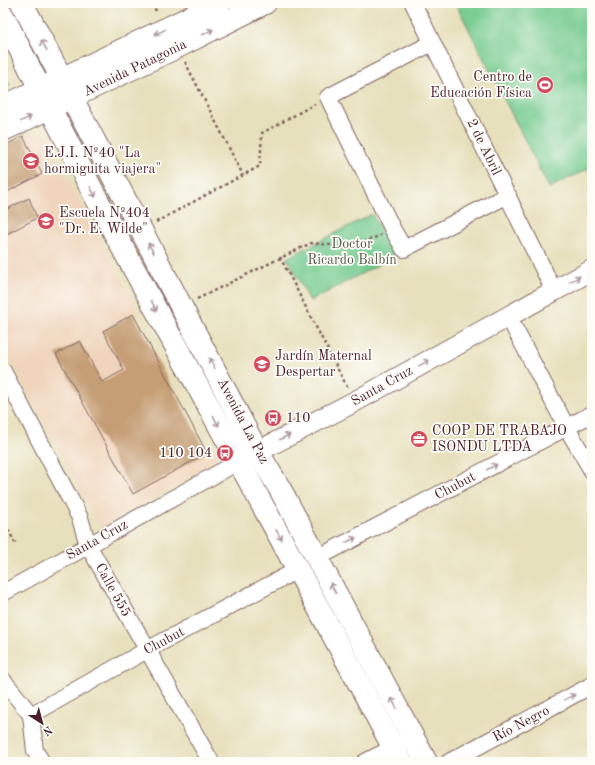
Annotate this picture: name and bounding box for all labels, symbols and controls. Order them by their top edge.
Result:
one-way arrow [202,28,214,35]
one-way arrow [154,29,166,36]
street label: Avenida Patagonia [81,37,189,99]
one-way arrow [40,39,47,51]
place label: Centro de Educación Física [430,70,532,100]
sports icon: Centro de Educación Física [535,75,555,95]
one-way arrow [20,115,32,122]
street label: 2 de Abril [464,117,504,178]
place label: E.J.I. Nº40 "La hormiguita viajera" [44,146,161,176]
school or university icon: E.J.I. Nº40 "La hormiguita viajera" [21,151,41,171]
one-way arrow [90,186,98,198]
place label: Escuela Nº404 "Dr. E. Wilde" [59,206,150,236]
school or university icon: Escuela Nº404 "Dr. E. Wilde" [36,211,56,231]
park label: Doctor Ricardo Balbín [307,237,397,267]
one-way arrow [147,242,154,254]
one-way arrow [569,275,581,283]
one-way arrow [151,300,159,312]
place label: Jardín Maternal Despertar [275,349,372,379]
school or university icon: Jardín Maternal Despertar [252,354,272,374]
one-way arrow [207,357,215,369]
one-way arrow [418,358,430,366]
street label: Santa Cruz [349,363,415,409]
street label: Avenida La Paz [215,376,271,466]
bus stop icon: 110 [263,408,283,428]
place label: 110 [286,411,310,425]
one-way arrow [213,415,220,427]
place label: COOP DE TRABAJO ISONDU LTDA [432,424,567,454]
office icon: COOP DE TRABAJO ISONDU LTDA [409,429,429,449]
one-way arrow [279,433,291,440]
bus stop icon: 110 104 [215,443,235,463]
place label: 110 104 [159,446,212,460]
one-way arrow [485,463,497,470]
street label: Chubut [432,469,478,503]
street label: Santa Cruz [64,517,130,563]
one-way arrow [276,529,284,541]
one-way arrow [345,536,357,543]
street label: Calle 555 [93,561,133,619]
one-way arrow [329,582,336,594]
street label: Chubut [141,624,187,658]
one-way arrow [564,693,576,700]
one-way arrow [390,697,397,709]
north arrow [22,703,62,743]
street label: Río Negro [490,703,552,745]
text: N [40,723,54,737]

